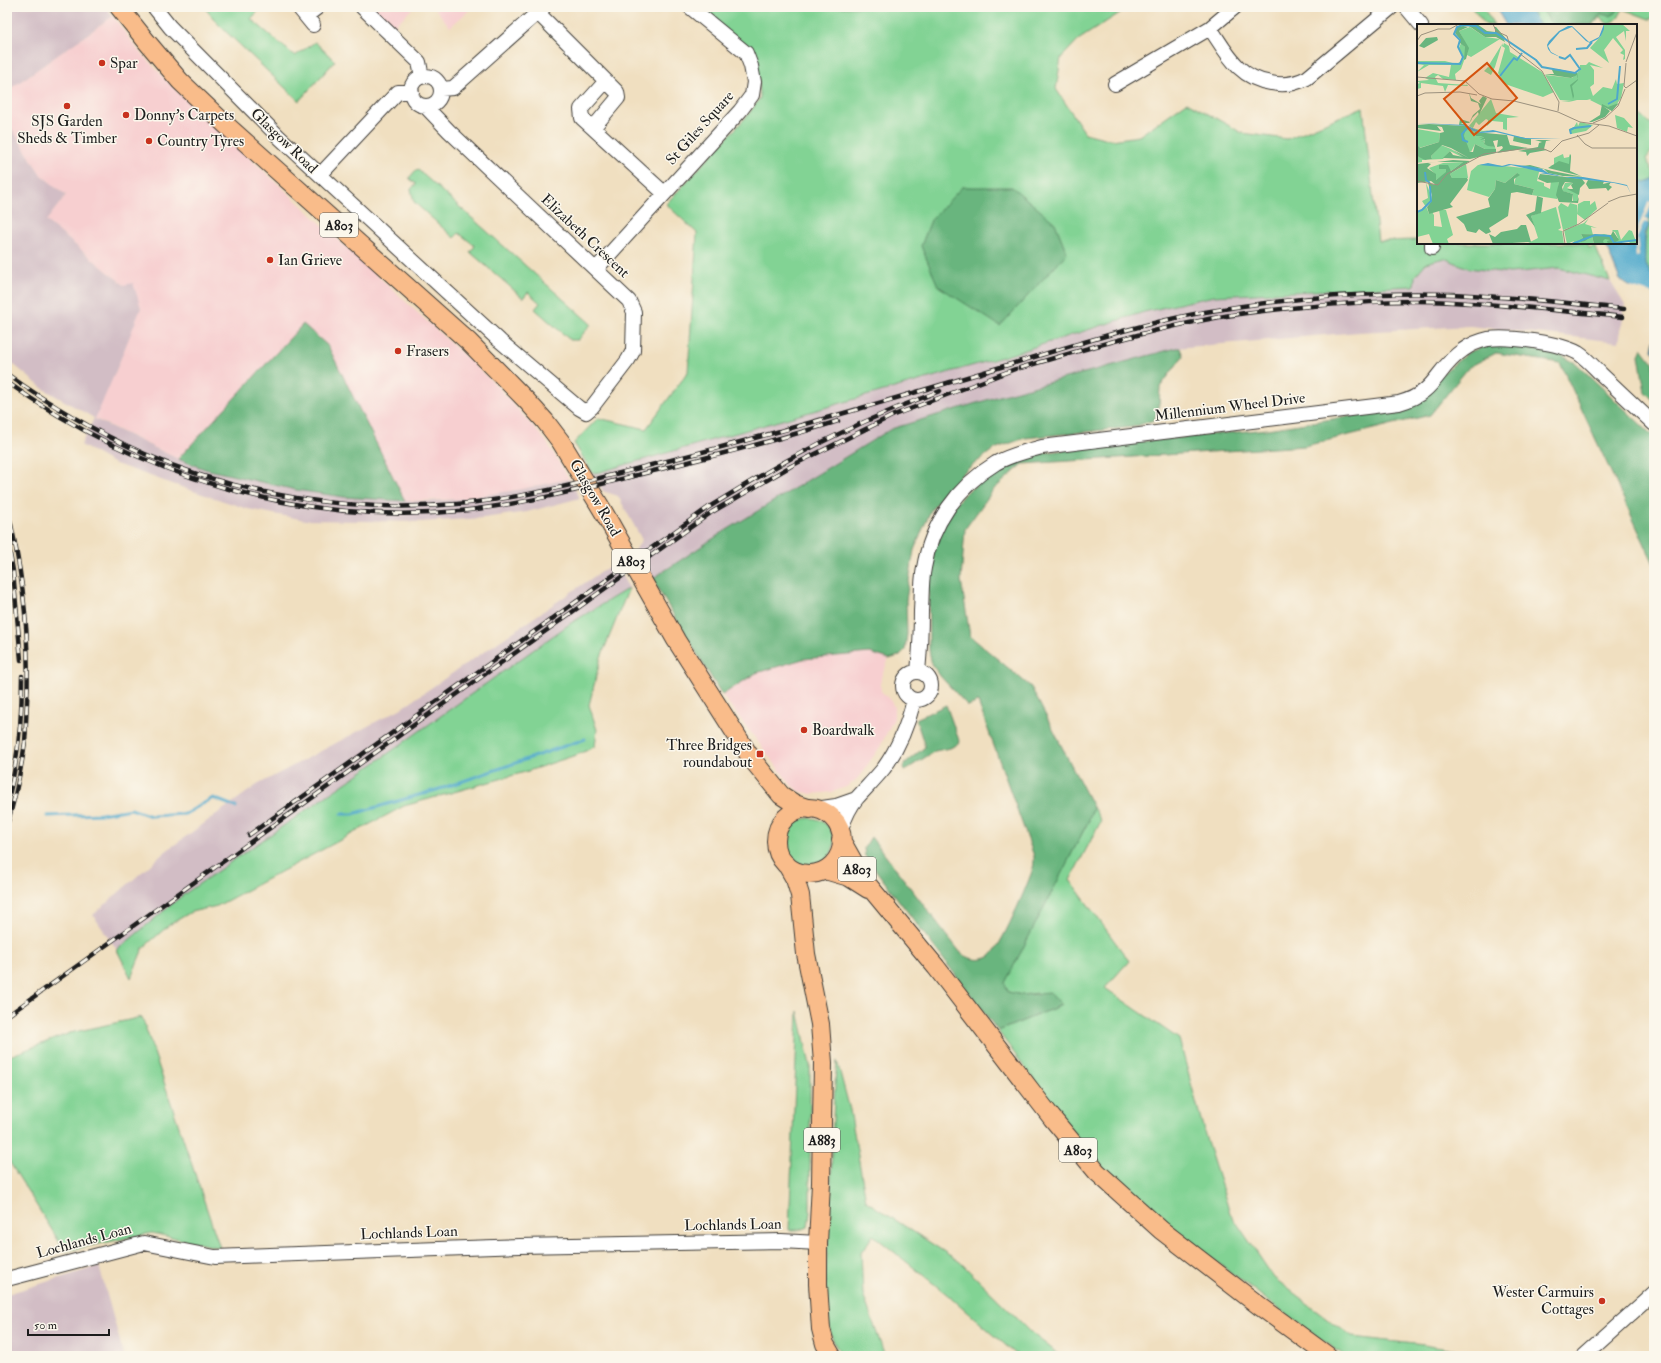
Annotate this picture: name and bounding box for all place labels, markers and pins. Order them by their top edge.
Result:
place label: Spar [110,54,138,74]
marker: Spar [97,58,107,68]
marker: SJS Garden Sheds & Timber [62,101,72,111]
place label: Donny's Carpets [134,106,234,126]
marker: Donny's Carpets [121,110,131,120]
place label: SJS Garden Sheds & Timber [17,112,117,148]
place label: Country Tyres [157,132,244,151]
marker: Country Tyres [144,136,154,146]
place label: Ian Grieve [278,251,342,270]
marker: Ian Grieve [265,255,275,265]
place label: Frasers [406,342,449,361]
marker: Frasers [393,346,403,356]
place label: Boardwalk [812,721,874,740]
marker: Boardwalk [799,725,809,735]
place label: Three Bridges roundabout [666,736,752,772]
marker: Three Bridges roundabout [755,749,765,759]
place label: Wester Carmuirs Cottages [1491,1283,1594,1319]
marker: Wester Carmuirs Cottages [1597,1296,1607,1306]

